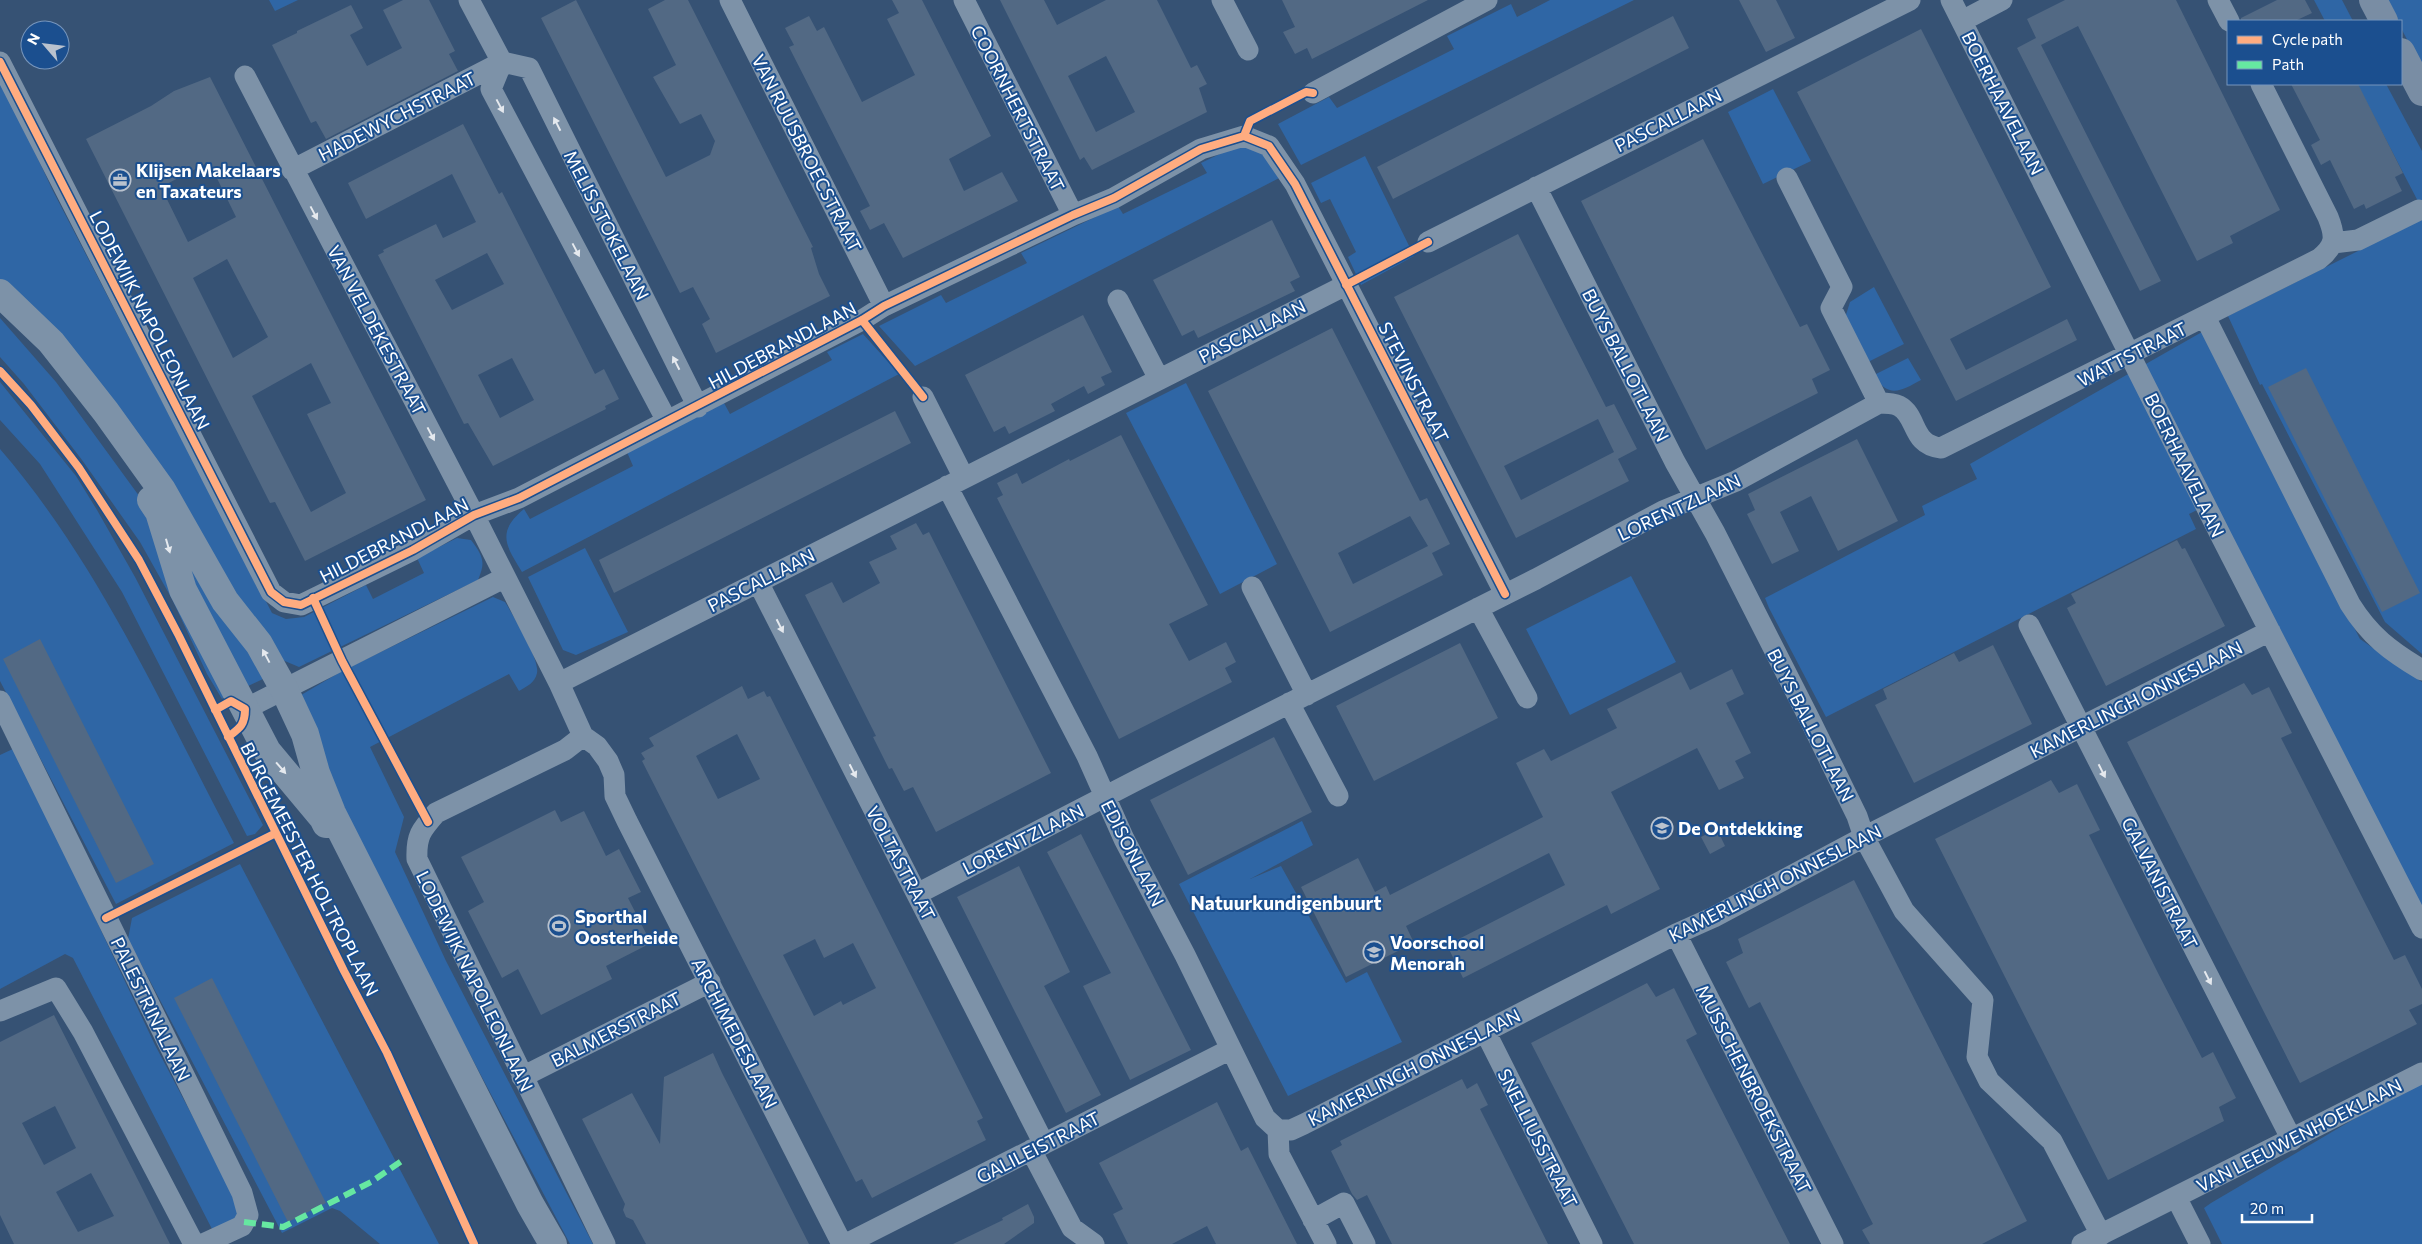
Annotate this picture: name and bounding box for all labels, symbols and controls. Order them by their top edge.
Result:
north arrow [20,20,70,70]
legend [2227,20,2402,85]
street label: COORNHERTSTRAAT [967,21,1069,195]
street label: BOERHAAVELAAN [1957,28,2049,178]
text: N [23,30,43,47]
text: Cycle path [2272,30,2343,48]
street label: VAN RUUSBROECSTRAAT [748,50,866,256]
text: Path [2272,55,2304,73]
street label: HADEWYCHSTRAAT [315,67,479,165]
street label: PASCALLAAN [1611,84,1725,156]
one-way arrow [496,99,504,114]
one-way arrow [553,117,561,131]
street label: MELIS STOKELAAN [560,147,654,303]
place label: Klijsen Makelaars en Taxateurs [136,159,281,202]
office icon: Klijsen Makelaars en Taxateurs [108,168,132,192]
one-way arrow [310,205,318,220]
street label: LODEWIJK NAPOLEONLAAN [85,207,215,433]
street label: VAN VELDEKESTRAAT [323,241,431,419]
one-way arrow [572,243,580,257]
street label: BUYS BALLOTLAAN [1578,285,1674,445]
street label: PASCALLAAN [1195,295,1309,367]
street label: HILDEBRANDLAAN [704,297,860,393]
street label: WATTSTRAAT [2074,317,2190,391]
street label: STEVINSTRAAT [1374,318,1454,446]
one-way arrow [672,356,680,370]
street label: BOERHAAVELAAN [2141,389,2229,541]
one-way arrow [427,426,435,441]
street label: LORENTZLAAN [1614,469,1744,545]
street label: HILDEBRANDLAAN [316,493,472,587]
one-way arrow [165,539,173,554]
street label: PASCALLAAN [704,544,818,616]
one-way arrow [776,618,784,633]
street label: KAMERLINGH ONNESLAAN [2026,636,2246,762]
street label: BUYS BALLOTLAAN [1763,645,1859,805]
one-way arrow [262,649,270,663]
street label: BURGEMEESTER HOLTROPLAAN [236,738,384,1000]
one-way arrow [275,762,286,775]
one-way arrow [849,763,857,778]
one-way arrow [2098,764,2106,778]
street label: EDISONLAAN [1097,796,1169,910]
street label: LORENTZLAAN [959,799,1087,879]
street label: VOLTASTRAAT [862,802,940,924]
street label: GALVANISTRAAT [2117,813,2203,953]
school or university icon: De Ontdekking [1650,816,1674,840]
place label: De Ontdekking [1678,817,1803,839]
street label: KAMERLINGH ONNESLAAN [1665,820,1885,946]
street label: LODEWIJK NAPOLEONLAAN [412,867,538,1095]
district label: Natuurkundigenbuurt [1191,891,1382,914]
place label: Sporthal Oosterheide [575,905,678,948]
sports icon: Sporthal Oosterheide [547,914,571,938]
place label: Voorschool Menorah [1390,931,1484,974]
street label: PALESTRINALAAN [107,933,195,1085]
school or university icon: Voorschool Menorah [1362,940,1386,964]
street label: ARCHIMEDESLAAN [687,954,783,1112]
one-way arrow [2204,970,2212,985]
street label: MUSSCHENBROEKSTRAAT [1692,981,1816,1197]
street label: BALMERSTRAAT [547,987,685,1071]
street label: KAMERLINGH ONNESLAAN [1304,1004,1524,1130]
street label: SNELLIUSSTRAAT [1493,1065,1583,1211]
street label: VAN LEEUWENHOEKLAAN [2193,1074,2405,1196]
street label: GALILEISTRAAT [973,1106,1103,1188]
scale bar [2242,1192,2312,1224]
text: 20 m [2250,1199,2284,1217]

